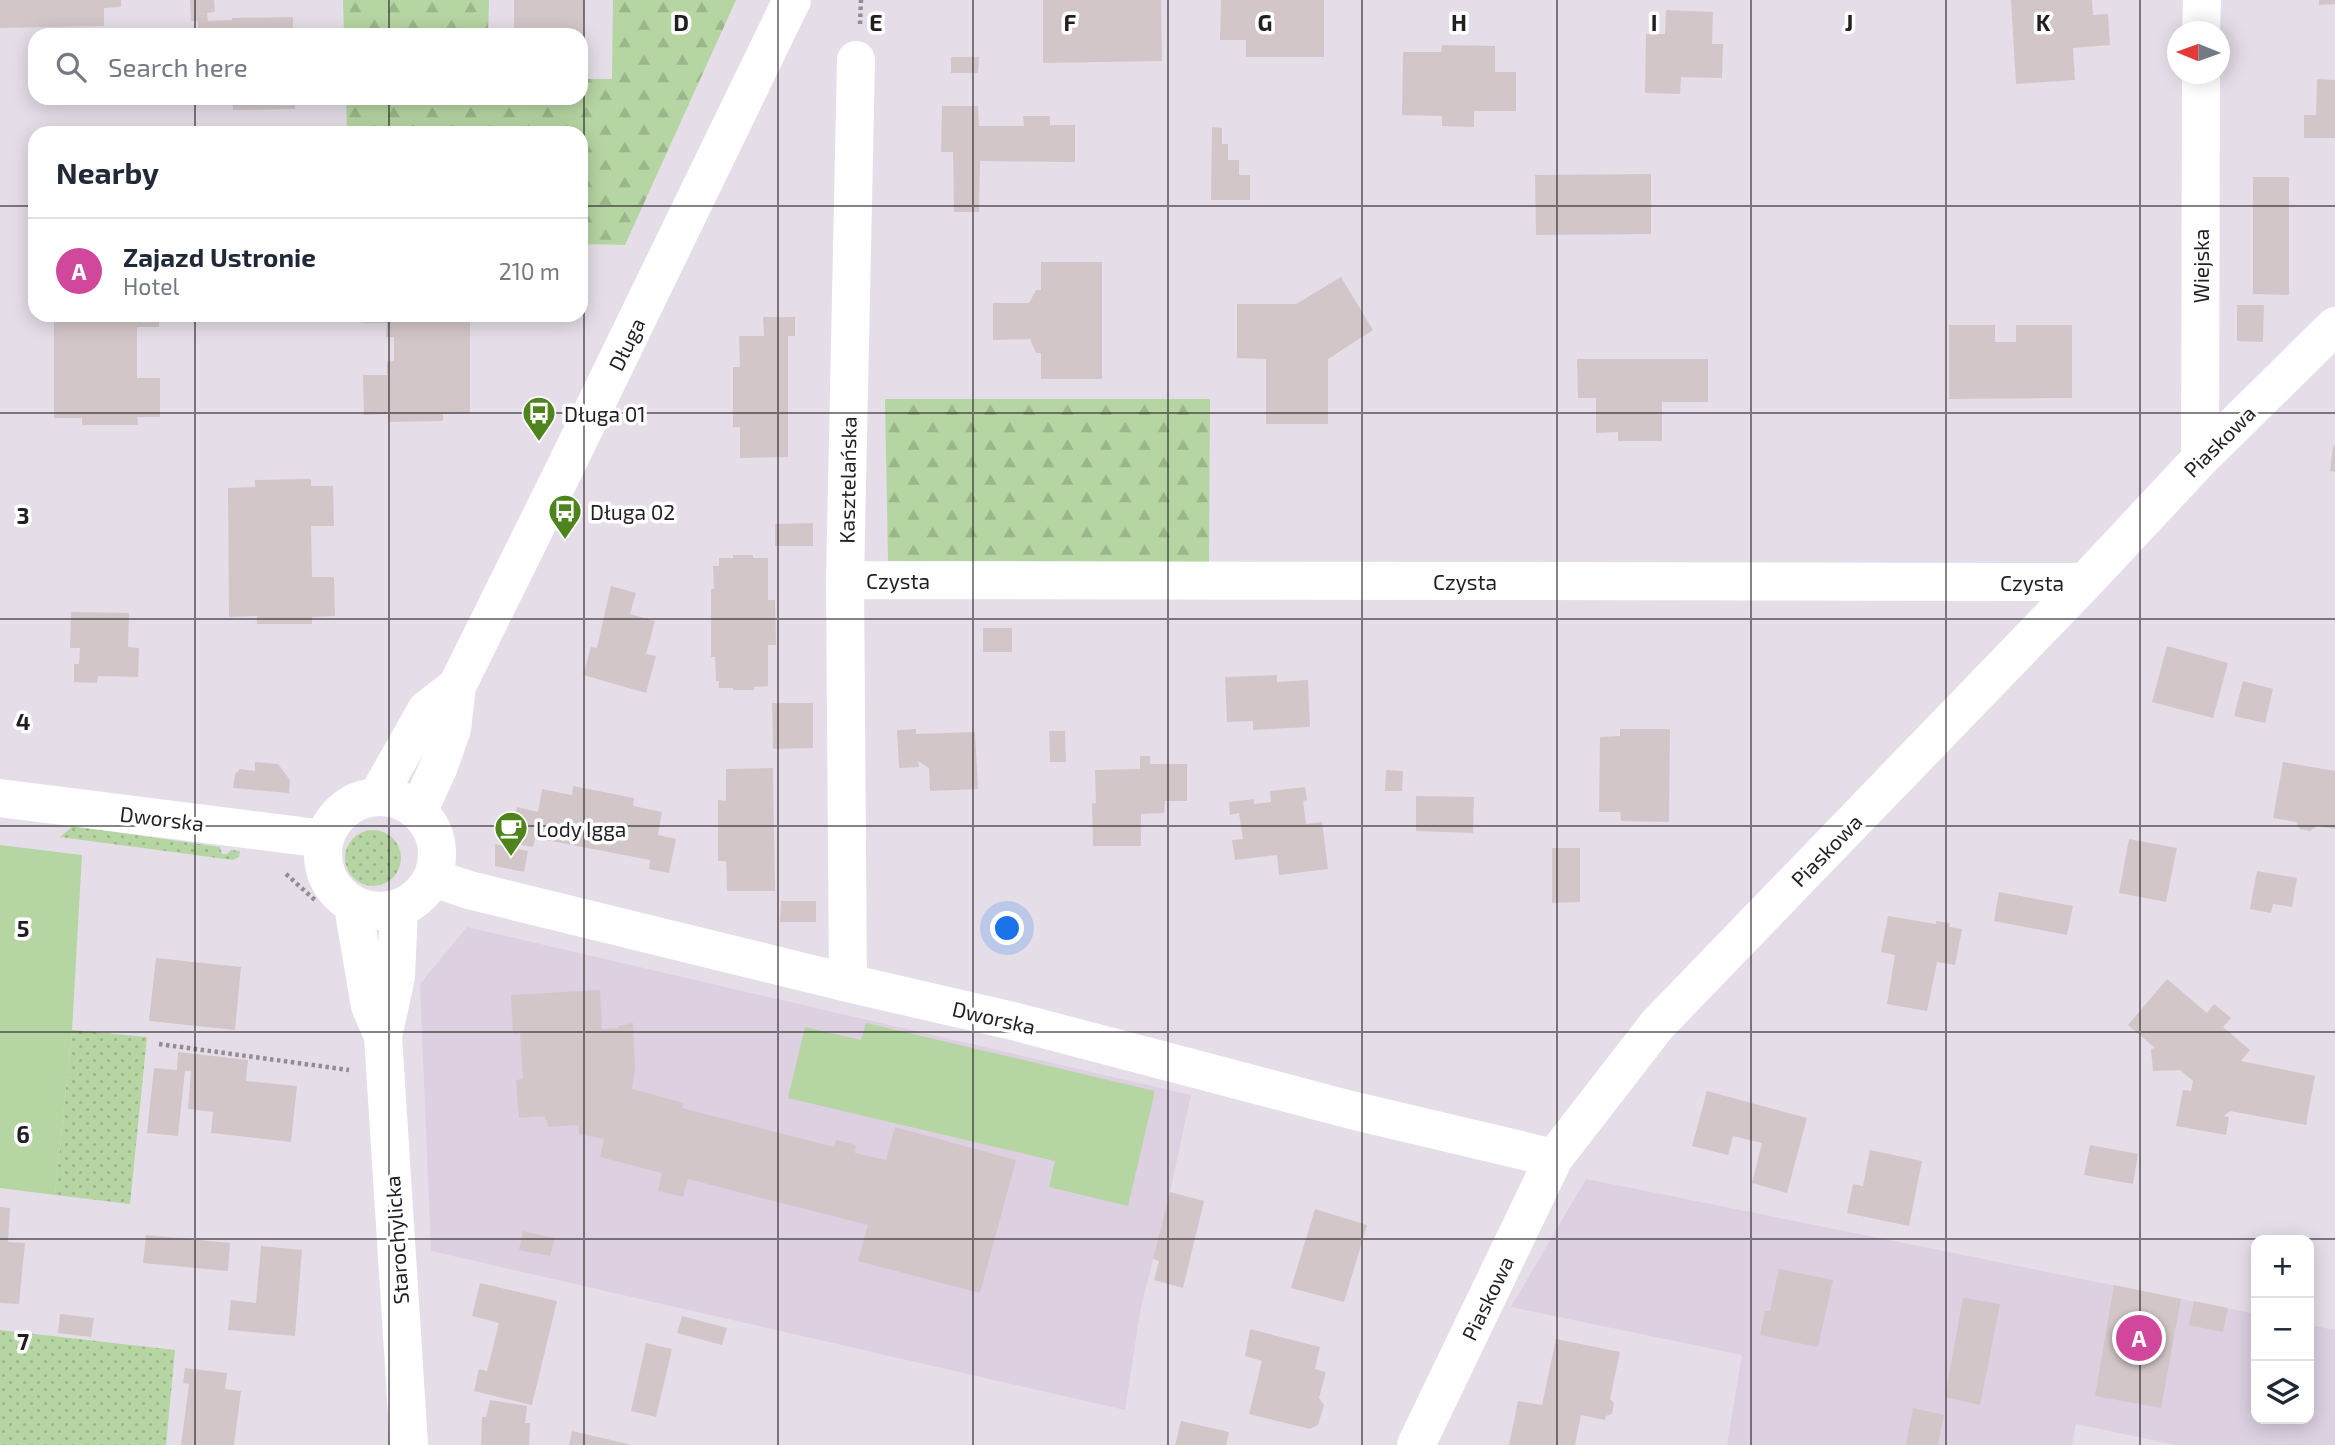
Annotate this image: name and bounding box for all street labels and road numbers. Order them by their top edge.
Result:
street label: Wiejska [2188,229,2214,303]
street label: Długa [603,313,649,375]
street label: Piaskowa [2178,400,2260,482]
street label: Kasztelańska [833,416,861,544]
street label: Czysta [866,568,930,593]
street label: Czysta [1433,569,1497,594]
street label: Czysta [2000,570,2064,595]
street label: Dworska [119,800,205,836]
street label: Piaskowa [1785,809,1867,891]
street label: Dworska [950,995,1038,1039]
street label: Starochylicka [379,1175,413,1305]
street label: Piaskowa [1456,1252,1518,1344]

